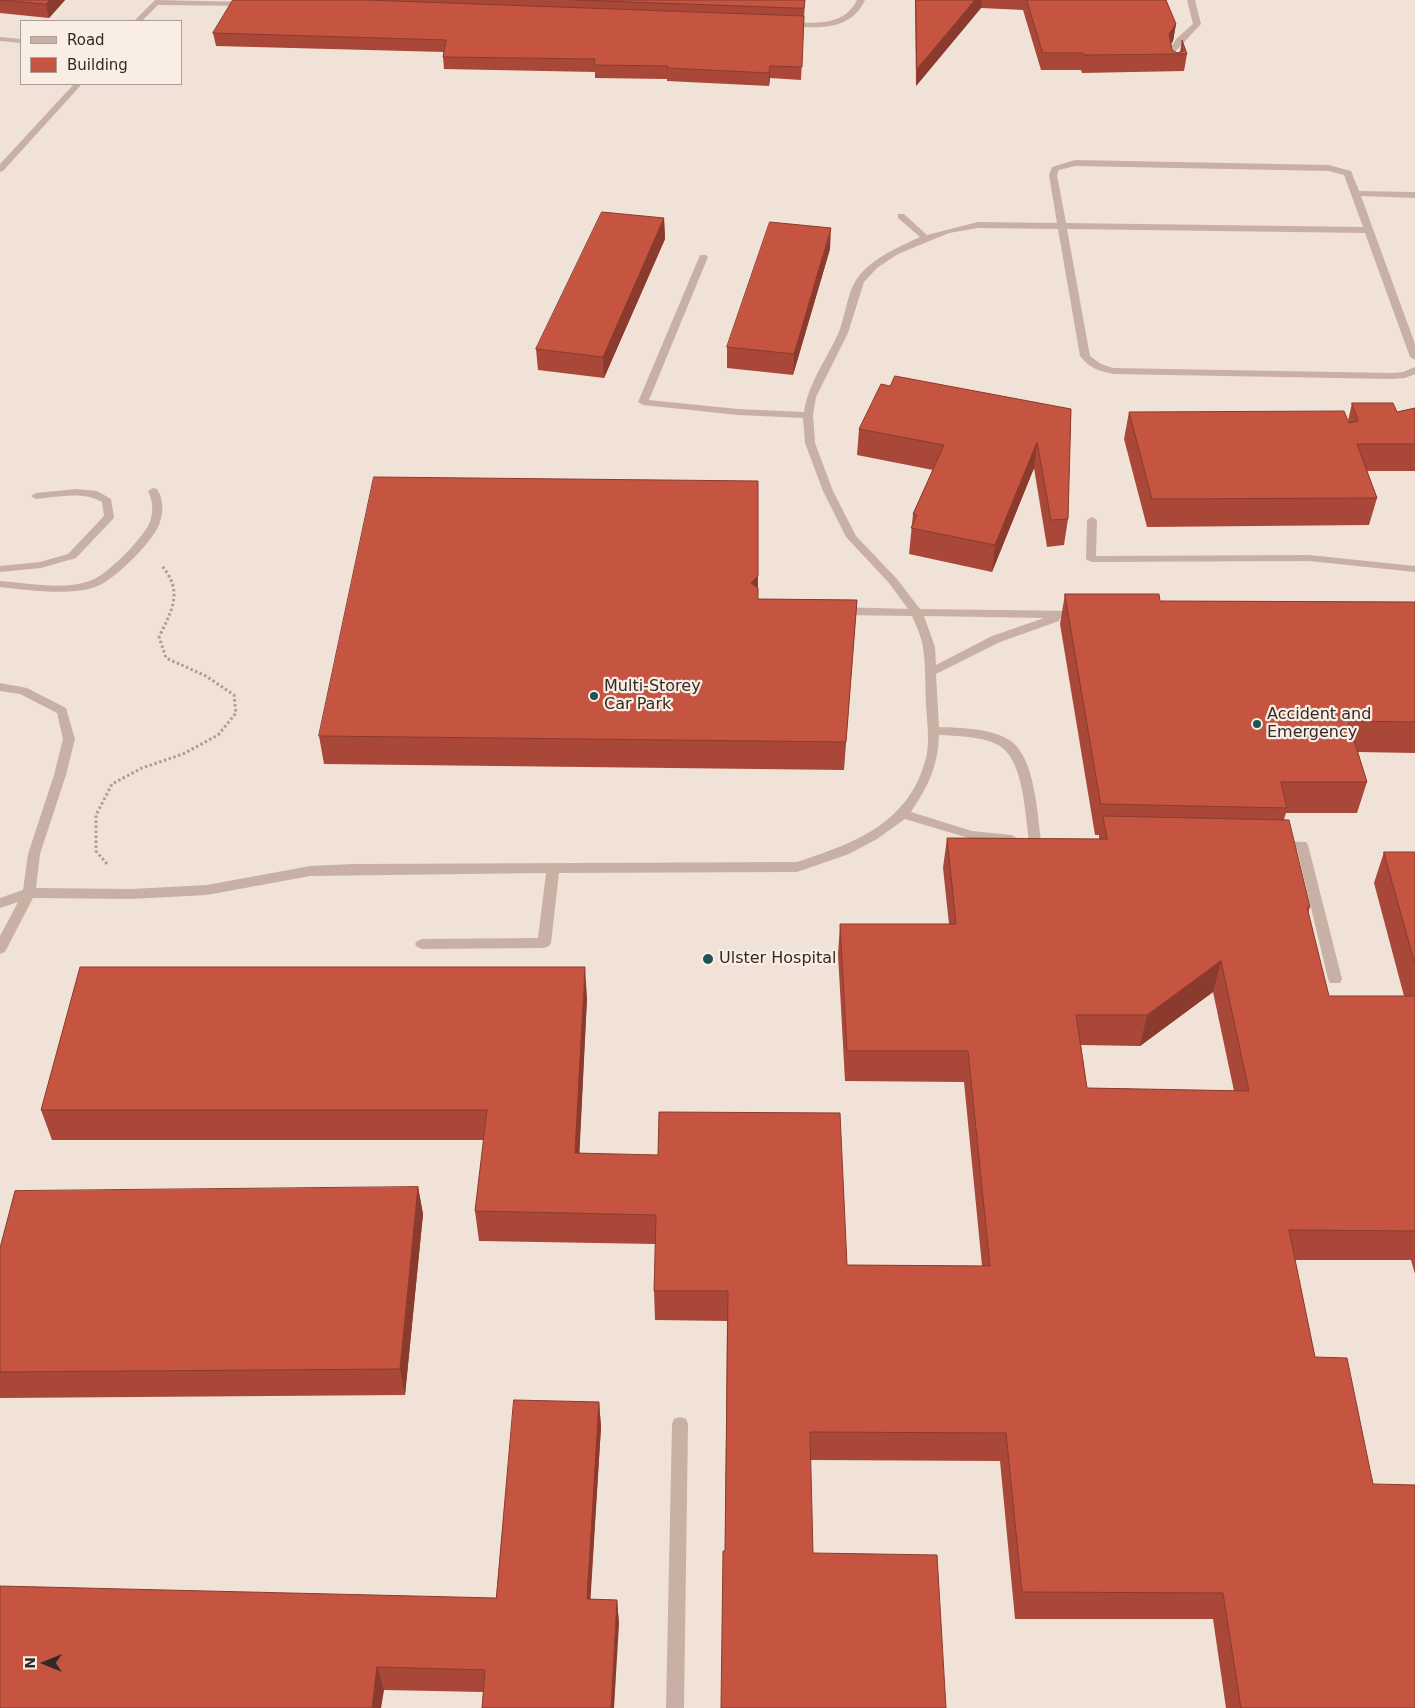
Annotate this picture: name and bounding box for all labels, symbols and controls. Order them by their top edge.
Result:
legend [20,20,182,85]
text: Road [67,31,105,49]
text: Building [67,56,128,74]
place label: Multi-Storey Car Park [604,677,701,715]
marker: Multi-Storey Car Park [588,690,600,702]
place label: Accident and Emergency [1267,705,1371,743]
marker: Accident and Emergency [1251,718,1263,730]
place label: Ulster Hospital [719,949,837,969]
marker: Ulster Hospital [701,952,715,966]
north arrow [20,1638,70,1688]
text: N [22,1657,38,1669]

